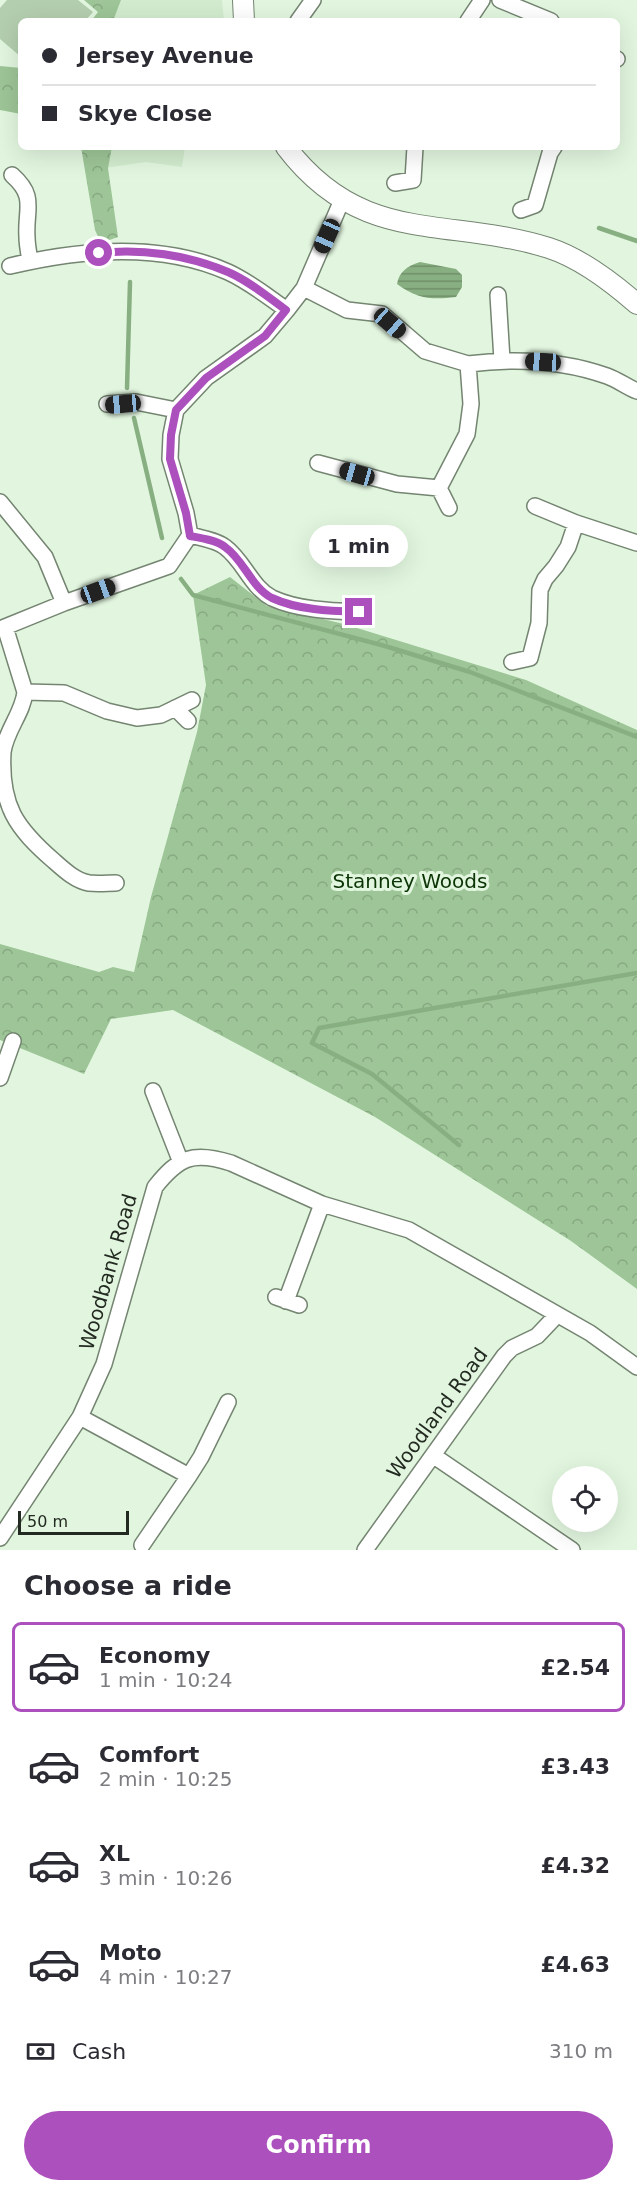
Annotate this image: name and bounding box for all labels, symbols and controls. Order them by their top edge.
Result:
text: Jersey Avenue [78,43,254,68]
text: Skye Close [78,101,212,126]
car [311,216,343,256]
route start [85,239,112,266]
car [371,304,409,342]
car [525,352,561,372]
car [104,393,142,415]
car [337,460,377,488]
callout: 1 min [310,525,409,567]
text: 1 min [327,534,390,558]
car [78,576,118,606]
route end [345,598,372,625]
park label: Stanney Woods [333,869,487,893]
street label: Woodbank Road [74,1191,142,1353]
street label: Woodland Road [382,1343,492,1483]
map controls [552,1466,618,1532]
button: locate [552,1466,618,1532]
scale bar [18,1508,129,1536]
text: 50 m [27,1512,68,1531]
text: Choose a ride [24,1570,232,1601]
icon: car [27,1640,81,1694]
text: Economy [99,1643,210,1668]
text: £2.54 [540,1655,610,1680]
text: 1 min · 10:24 [99,1668,233,1692]
icon: car [27,1739,81,1793]
text: Comfort [99,1742,199,1767]
text: £3.43 [540,1754,610,1779]
text: 2 min · 10:25 [99,1767,233,1791]
icon: car [27,1838,81,1892]
text: XL [99,1841,130,1866]
text: £4.32 [540,1853,610,1878]
text: 3 min · 10:26 [99,1866,233,1890]
icon: car [27,1937,81,1991]
text: Moto [99,1940,162,1965]
text: £4.63 [540,1952,610,1977]
text: 4 min · 10:27 [99,1965,233,1989]
icon: cash [24,2035,57,2068]
text: Cash [72,2039,126,2064]
text: 310 m [549,2039,613,2063]
button: Confirm [24,2111,613,2180]

